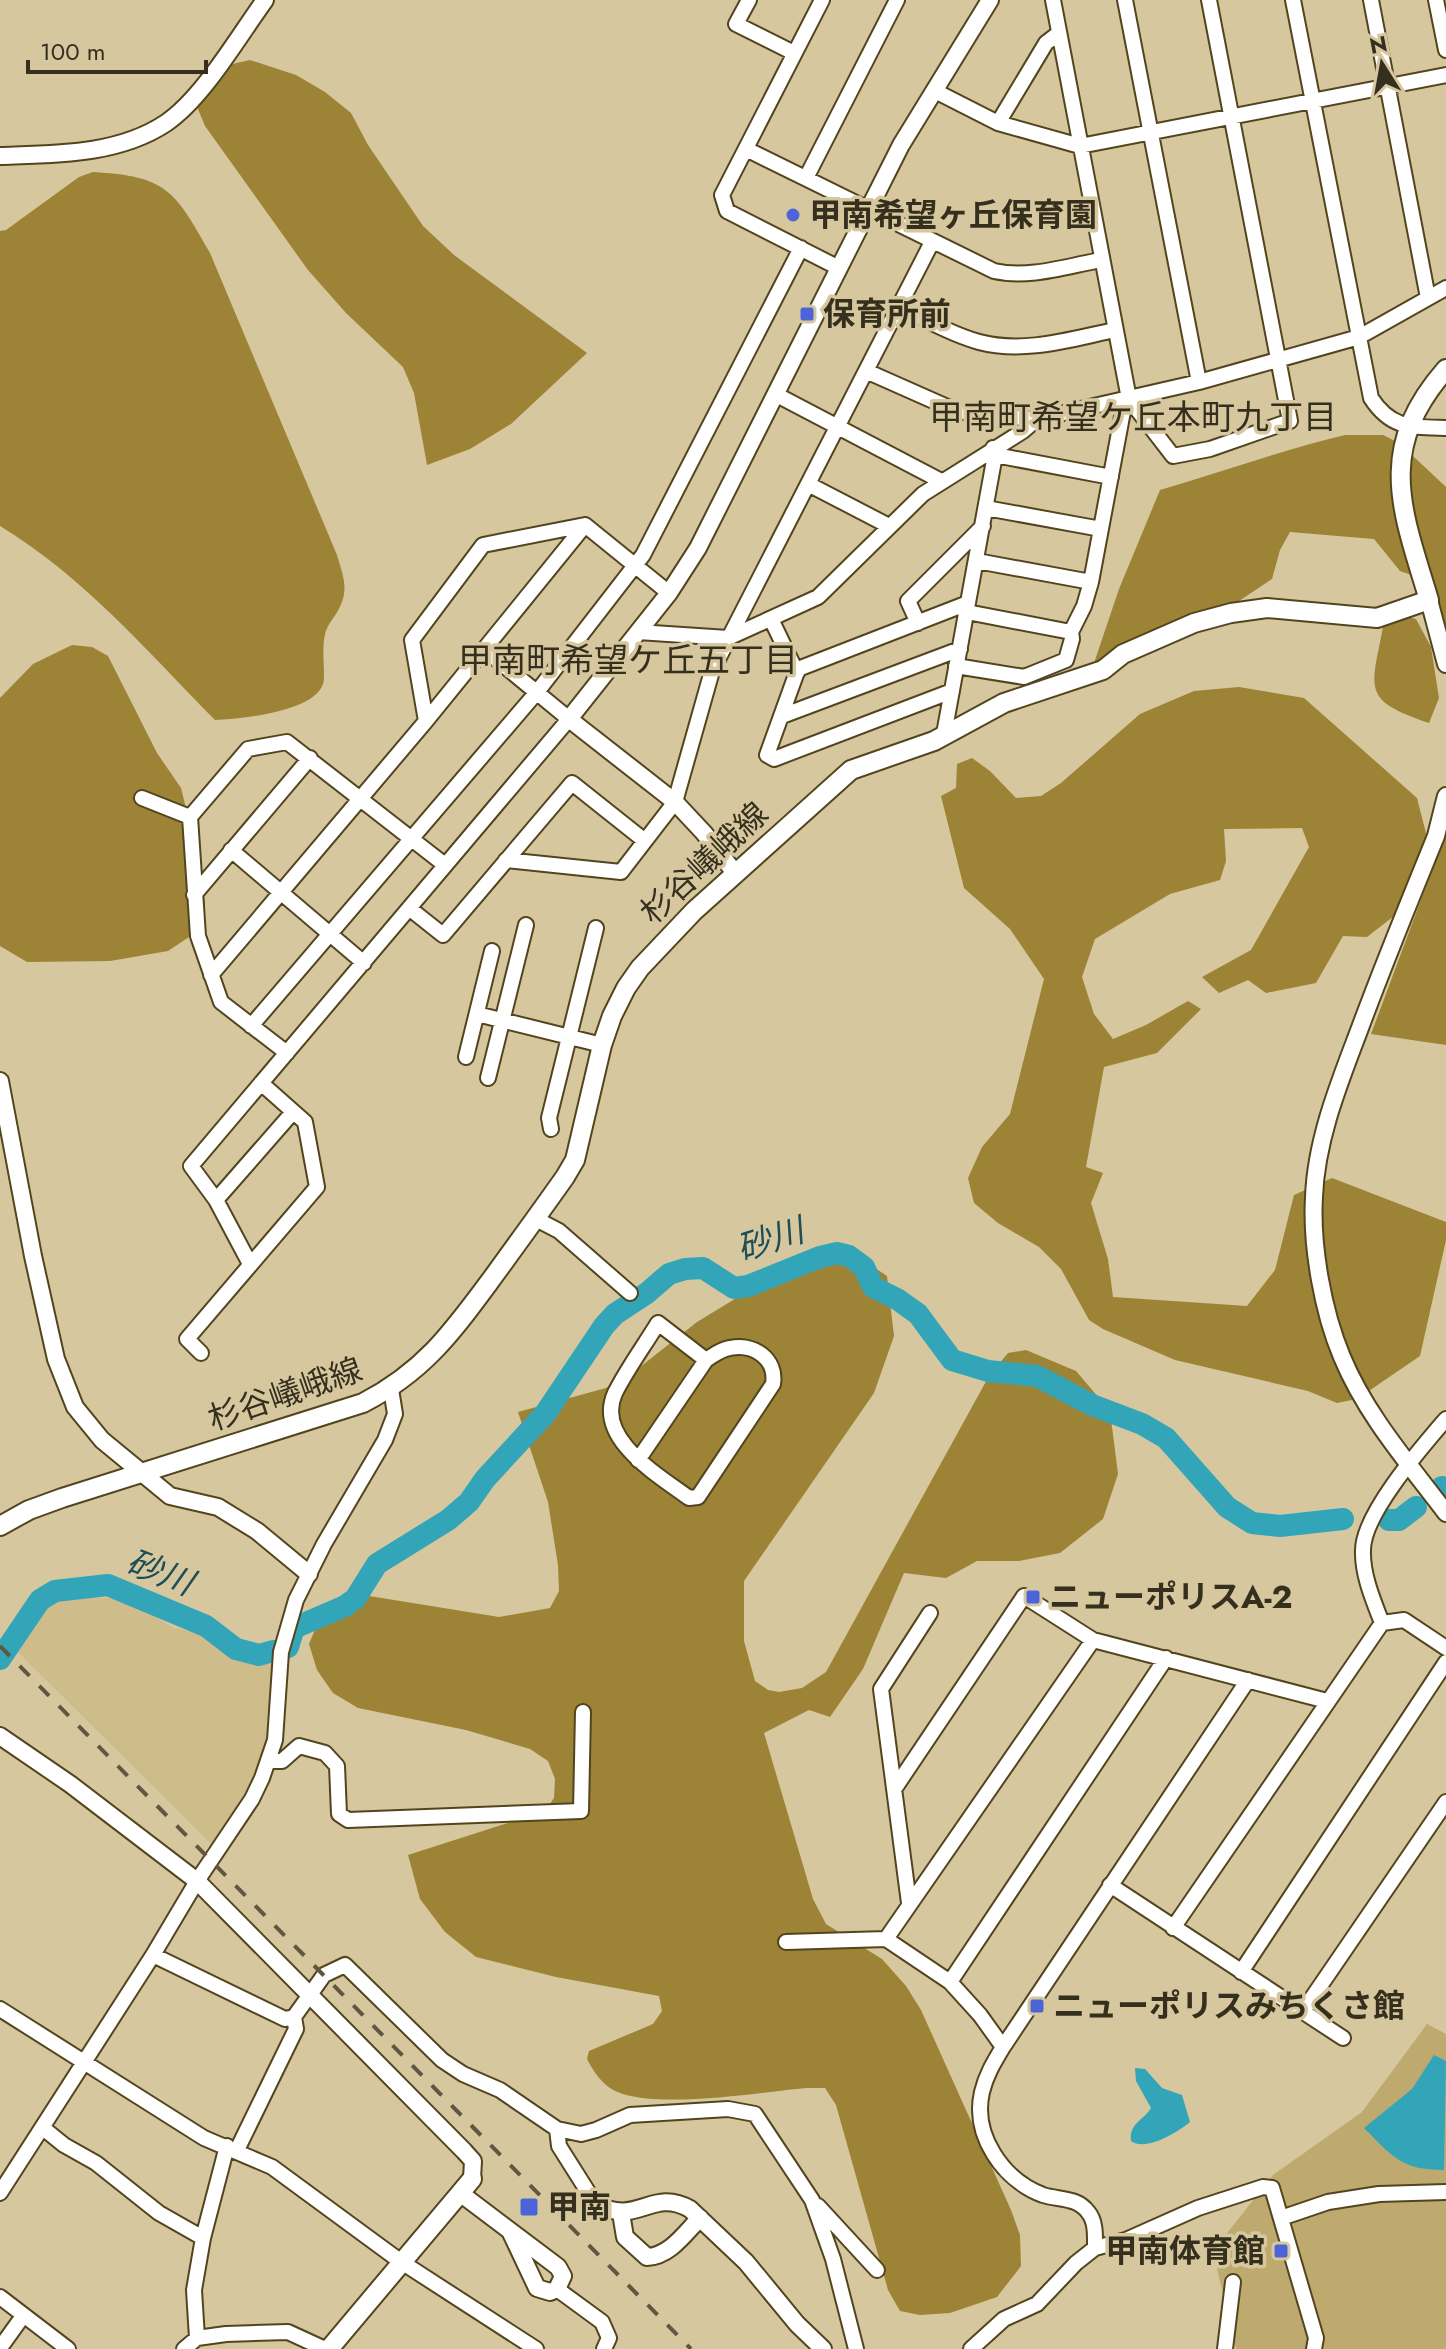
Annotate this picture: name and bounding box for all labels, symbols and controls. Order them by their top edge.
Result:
scale bar [28,24,206,74]
north arrow [1342,24,1422,104]
text: N [1367,27,1390,62]
text: 100 m [40,34,106,69]
place label: 甲南希望ヶ丘保育園 [809,192,1097,238]
marker: 甲南希望ヶ丘保育園 [784,206,802,224]
place label: 保育所前 [823,291,951,337]
marker: 保育所前 [798,305,816,323]
district label: 甲南町希望ケ丘本町九丁目 [929,393,1337,442]
district label: 甲南町希望ケ丘五丁目 [458,636,798,685]
street label: 杉谷嶬峨線 [630,792,778,934]
water label: 砂川 [730,1205,813,1273]
street label: 杉谷嶬峨線 [202,1346,368,1442]
water label: 砂川 [119,1537,203,1609]
place label: ニューポリスA-2 [1049,1574,1293,1620]
marker: ニューポリスA-2 [1024,1588,1042,1606]
place label: ニューポリスみちくさ館 [1053,1983,1405,2029]
marker: ニューポリスみちくさ館 [1028,1997,1046,2015]
place label: 甲南 [547,2184,611,2230]
marker: 甲南 [518,2196,540,2218]
place label: 甲南体育館 [1105,2228,1265,2274]
marker: 甲南体育館 [1272,2242,1290,2260]

